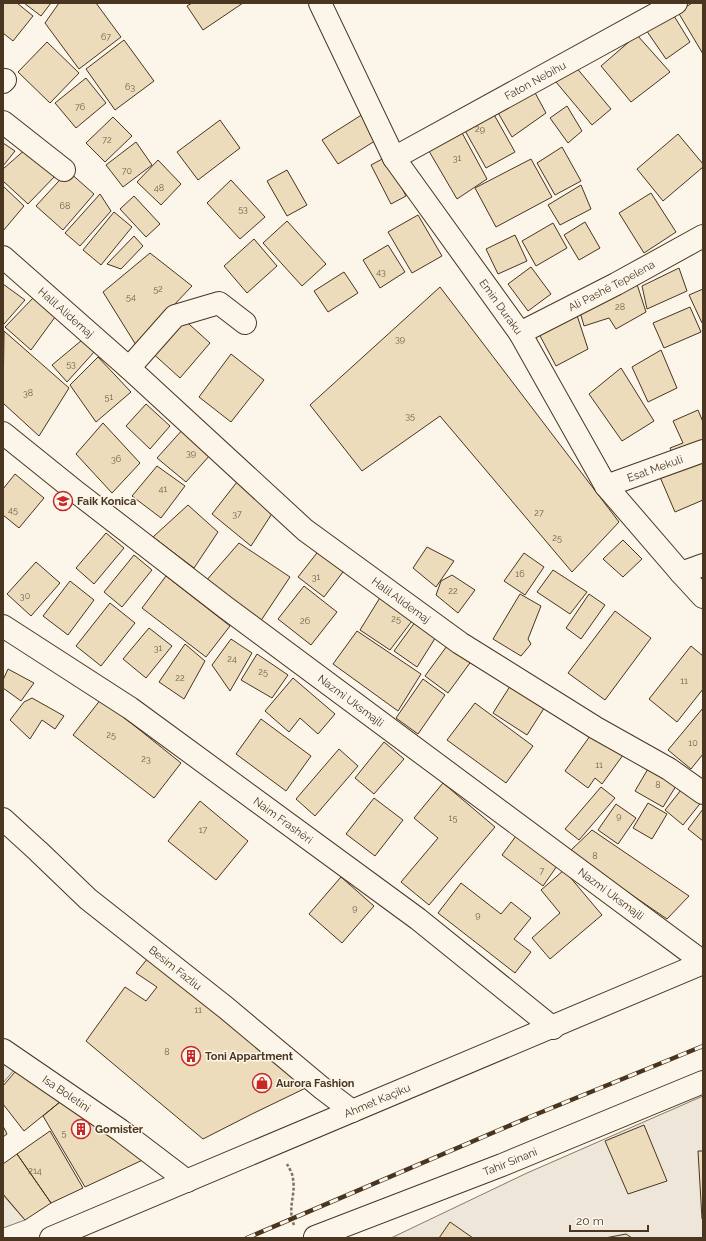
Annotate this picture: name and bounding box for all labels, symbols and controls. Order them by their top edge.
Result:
house number: 67 [101,32,111,42]
street label: Faton Nebihu [502,58,568,103]
house number: 63 [125,82,135,92]
house number: 76 [75,102,86,112]
house number: 29 [475,124,485,134]
house number: 72 [102,135,112,145]
house number: 31 [453,153,461,163]
house number: 70 [122,166,133,176]
house number: 48 [154,183,164,193]
house number: 68 [60,201,70,211]
house number: 53 [238,204,248,214]
street label: Ali Pashë Tepelena [566,257,657,314]
house number: 43 [376,267,386,277]
street label: Emin Duraku [477,277,525,337]
house number: 52 [153,284,163,294]
street label: Halil Alidemaj [36,285,96,340]
house number: 54 [126,292,136,302]
house number: 28 [615,302,625,312]
house number: 39 [395,334,405,344]
house number: 53 [66,359,76,369]
house number: 38 [23,388,33,398]
house number: 51 [105,392,114,402]
house number: 35 [405,411,415,421]
house number: 39 [186,448,196,458]
street label: Esat Mekuli [625,452,685,484]
house number: 36 [111,454,122,464]
house number: 41 [159,484,168,494]
school or university icon: Faik Konica [52,490,74,512]
place label: Faik Konica [77,495,136,508]
house number: 45 [8,505,18,515]
house number: 27 [534,508,544,518]
house number: 37 [232,509,242,519]
house number: 25 [552,533,562,543]
house number: 16 [515,569,525,579]
house number: 31 [312,572,320,582]
street label: Halil Alidemaj [369,574,433,626]
house number: 22 [448,586,458,596]
house number: 30 [20,591,31,601]
house number: 25 [391,614,401,624]
house number: 26 [300,616,311,626]
house number: 31 [154,643,162,653]
house number: 24 [227,654,237,664]
house number: 25 [258,667,268,677]
street label: Nazmi Uksmajli [316,672,386,729]
house number: 22 [175,673,185,683]
house number: 11 [680,676,688,686]
house number: 25 [106,730,116,740]
house number: 10 [688,738,698,748]
house number: 23 [141,754,151,764]
house number: 11 [595,760,603,770]
house number: 8 [655,780,661,790]
street label: Naim Frashëri [251,794,315,846]
house number: 9 [616,811,622,821]
house number: 15 [449,813,457,823]
house number: 17 [199,825,207,835]
house number: 8 [592,851,598,861]
street label: Nazmi Uksmajli [576,865,647,922]
house number: 7 [540,866,545,876]
house number: 9 [352,903,358,913]
house number: 9 [475,910,481,920]
street label: Besim Fazliu [146,943,204,993]
house number: 11 [194,1005,202,1015]
building icon: Toni Appartment [180,1045,202,1067]
house number: 8 [164,1047,170,1057]
place label: Toni Appartment [205,1050,294,1063]
shop icon: Aurora Fashion [251,1072,273,1094]
street label: Isa Boletini [40,1073,93,1114]
place label: Aurora Fashion [276,1077,355,1090]
street label: Ahmet Kaçiku [342,1081,412,1120]
building icon: Gomister [70,1118,92,1140]
place label: Gomister [95,1123,144,1136]
house number: 5 [62,1128,67,1138]
street label: Tahir Sinani [481,1145,539,1178]
house number: 214 [28,1166,42,1176]
scale bar [570,1207,648,1233]
text: 20 m [576,1214,604,1228]

